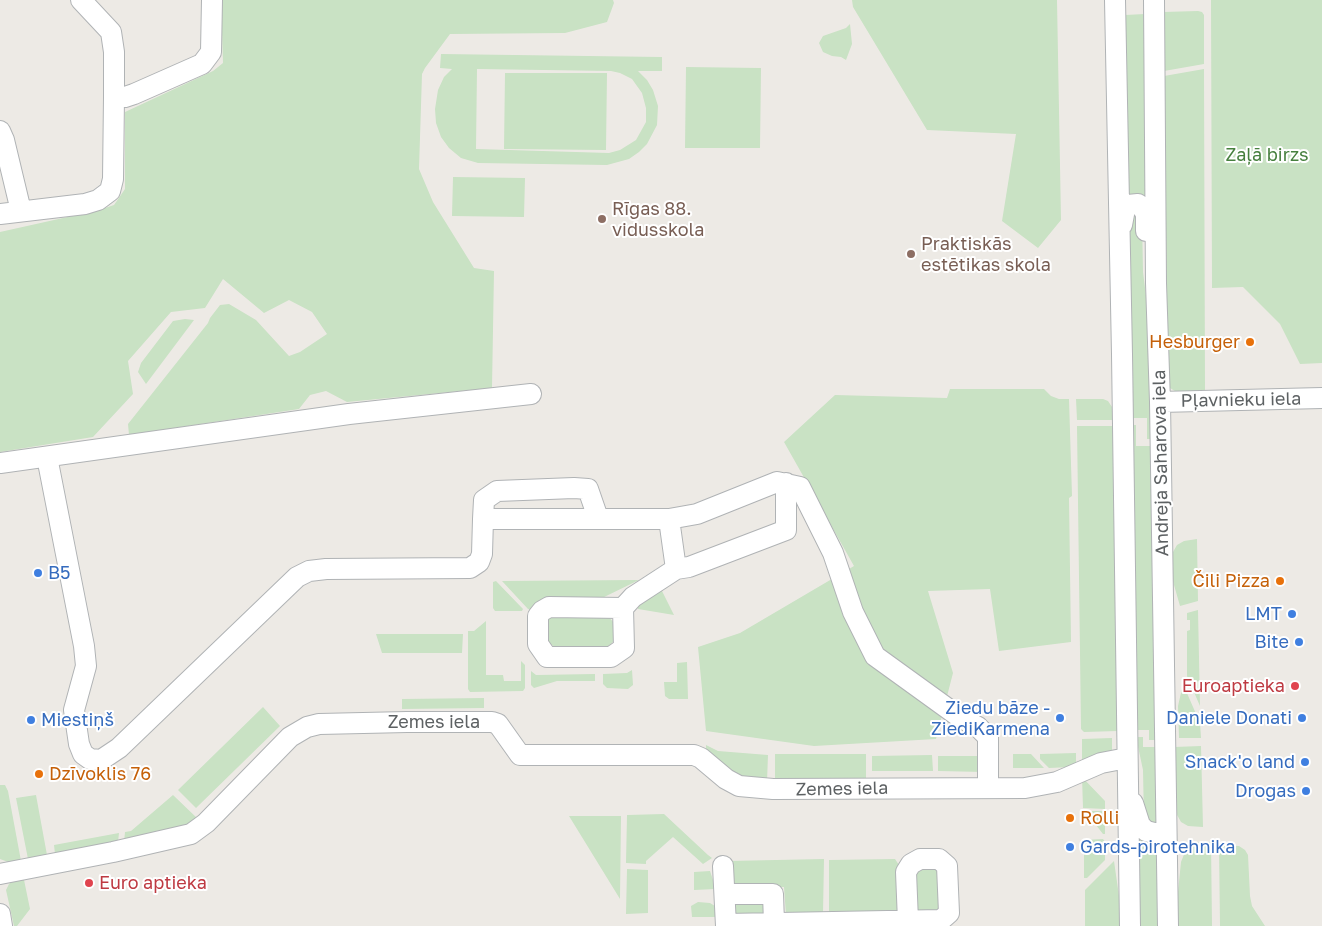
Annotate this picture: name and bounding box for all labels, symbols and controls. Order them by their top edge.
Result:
park label: Zaļā birzs [1225,144,1309,166]
place label: Rīgas 88. vidusskola [612,198,704,240]
marker: Rīgas 88. vidusskola [596,213,608,225]
place label: Praktiskās estētikas skola [921,233,1051,276]
marker: Praktiskās estētikas skola [905,248,917,260]
place label: Hesburger [1149,331,1240,353]
marker: Hesburger [1244,336,1256,348]
street label: Andreja Saharova iela [1149,370,1173,556]
street label: Pļavnieku iela [1181,388,1301,412]
place label: B5 [48,562,70,584]
marker: B5 [32,567,44,579]
place label: Čili Pizza [1193,570,1270,592]
marker: Čili Pizza [1274,575,1286,587]
place label: LMT [1245,603,1282,625]
marker: LMT [1286,608,1298,620]
place label: Bite [1254,631,1289,653]
marker: Bite [1293,636,1305,648]
place label: Euroaptieka [1182,675,1285,697]
marker: Euroaptieka [1289,680,1301,692]
place label: Ziedu bāze - ZiediKarmena [931,697,1050,740]
place label: Daniele Donati [1166,707,1292,729]
place label: Miestiņš [41,709,114,731]
street label: Zemes iela [388,711,480,733]
marker: Ziedu bāze - ZiediKarmena [1054,712,1066,724]
marker: Daniele Donati [1296,712,1308,724]
marker: Miestiņš [25,714,37,726]
place label: Snack'o land [1185,751,1295,773]
marker: Snack'o land [1299,756,1311,768]
place label: Dzīvoklis 76 [49,763,151,785]
marker: Dzīvoklis 76 [33,768,45,780]
street label: Zemes iela [796,777,888,801]
place label: Drogas [1235,780,1296,802]
marker: Drogas [1300,785,1312,797]
place label: Rolli [1080,807,1119,829]
marker: Rolli [1064,812,1076,824]
place label: Gards-pirotehnika [1080,836,1235,858]
marker: Gards-pirotehnika [1064,841,1076,853]
place label: Euro aptieka [99,872,207,894]
marker: Euro aptieka [83,877,95,889]

